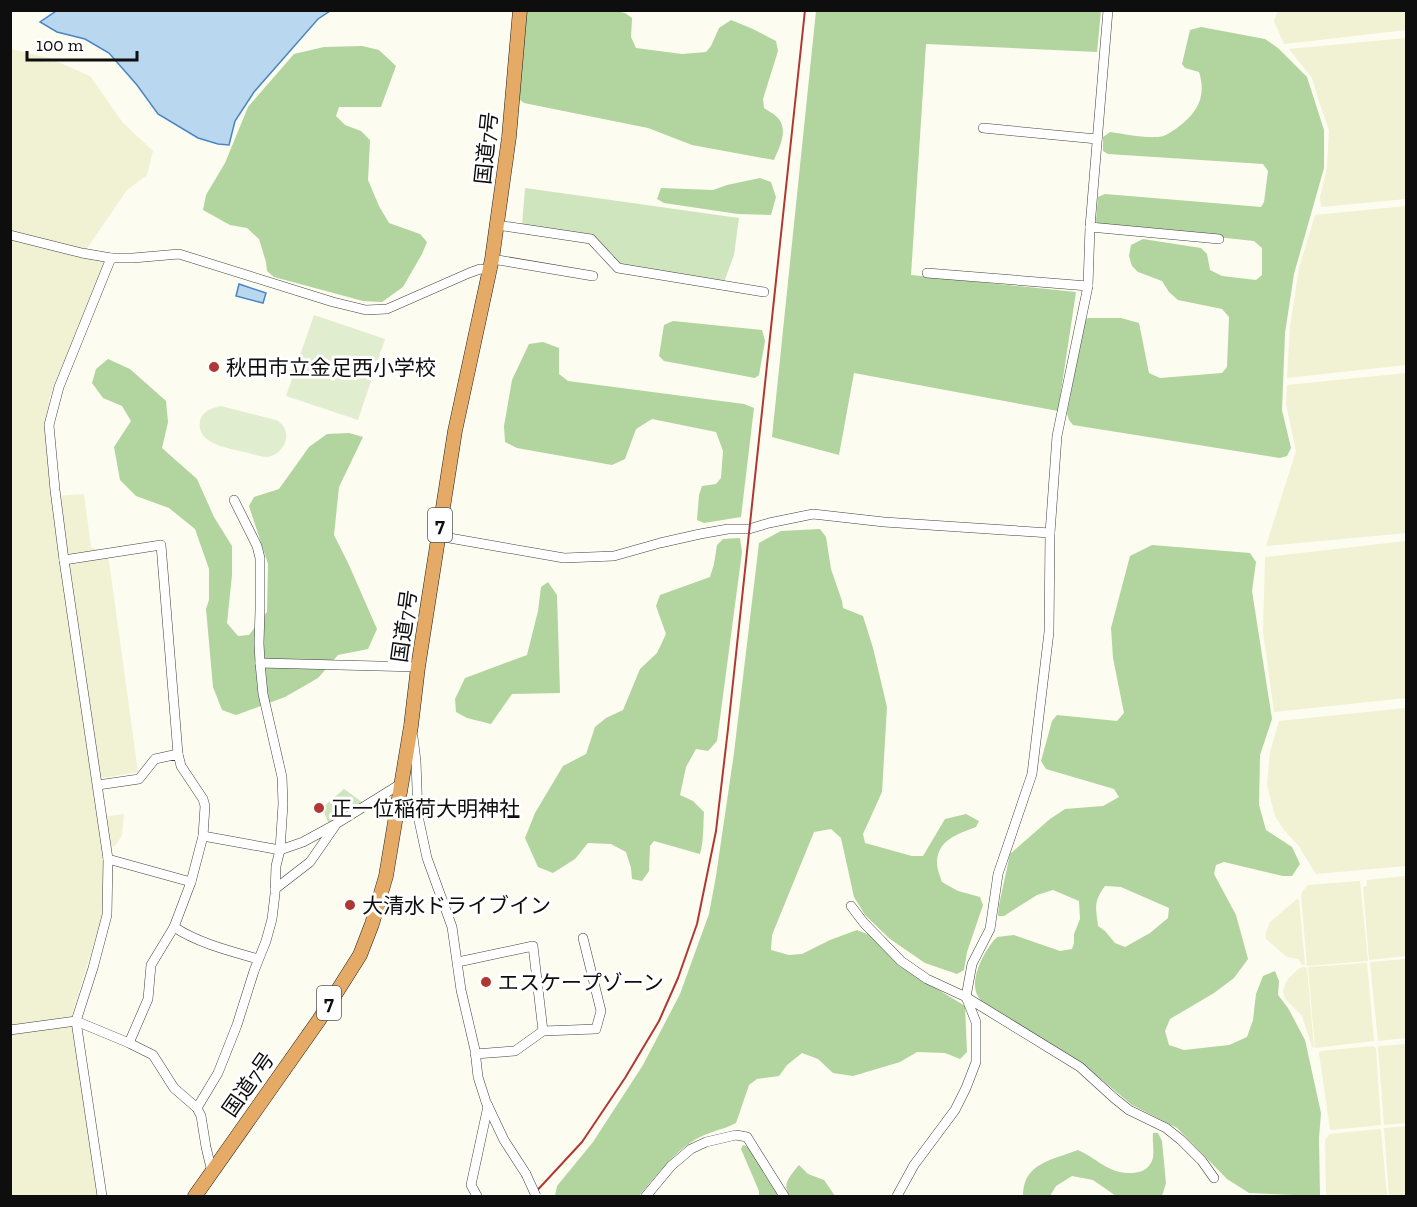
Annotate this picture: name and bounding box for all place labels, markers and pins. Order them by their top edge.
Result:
place label: 秋田市立金足西小学校 [226,355,436,380]
marker: 秋田市立金足西小学校 [207,360,221,374]
place label: 正一位稲荷大明神社 [331,796,520,821]
marker: 正一位稲荷大明神社 [312,801,326,815]
place label: 大清水ドライブイン [362,893,551,918]
marker: 大清水ドライブイン [343,898,357,912]
place label: エスケープゾーン [498,970,664,995]
marker: エスケープゾーン [479,975,493,989]

